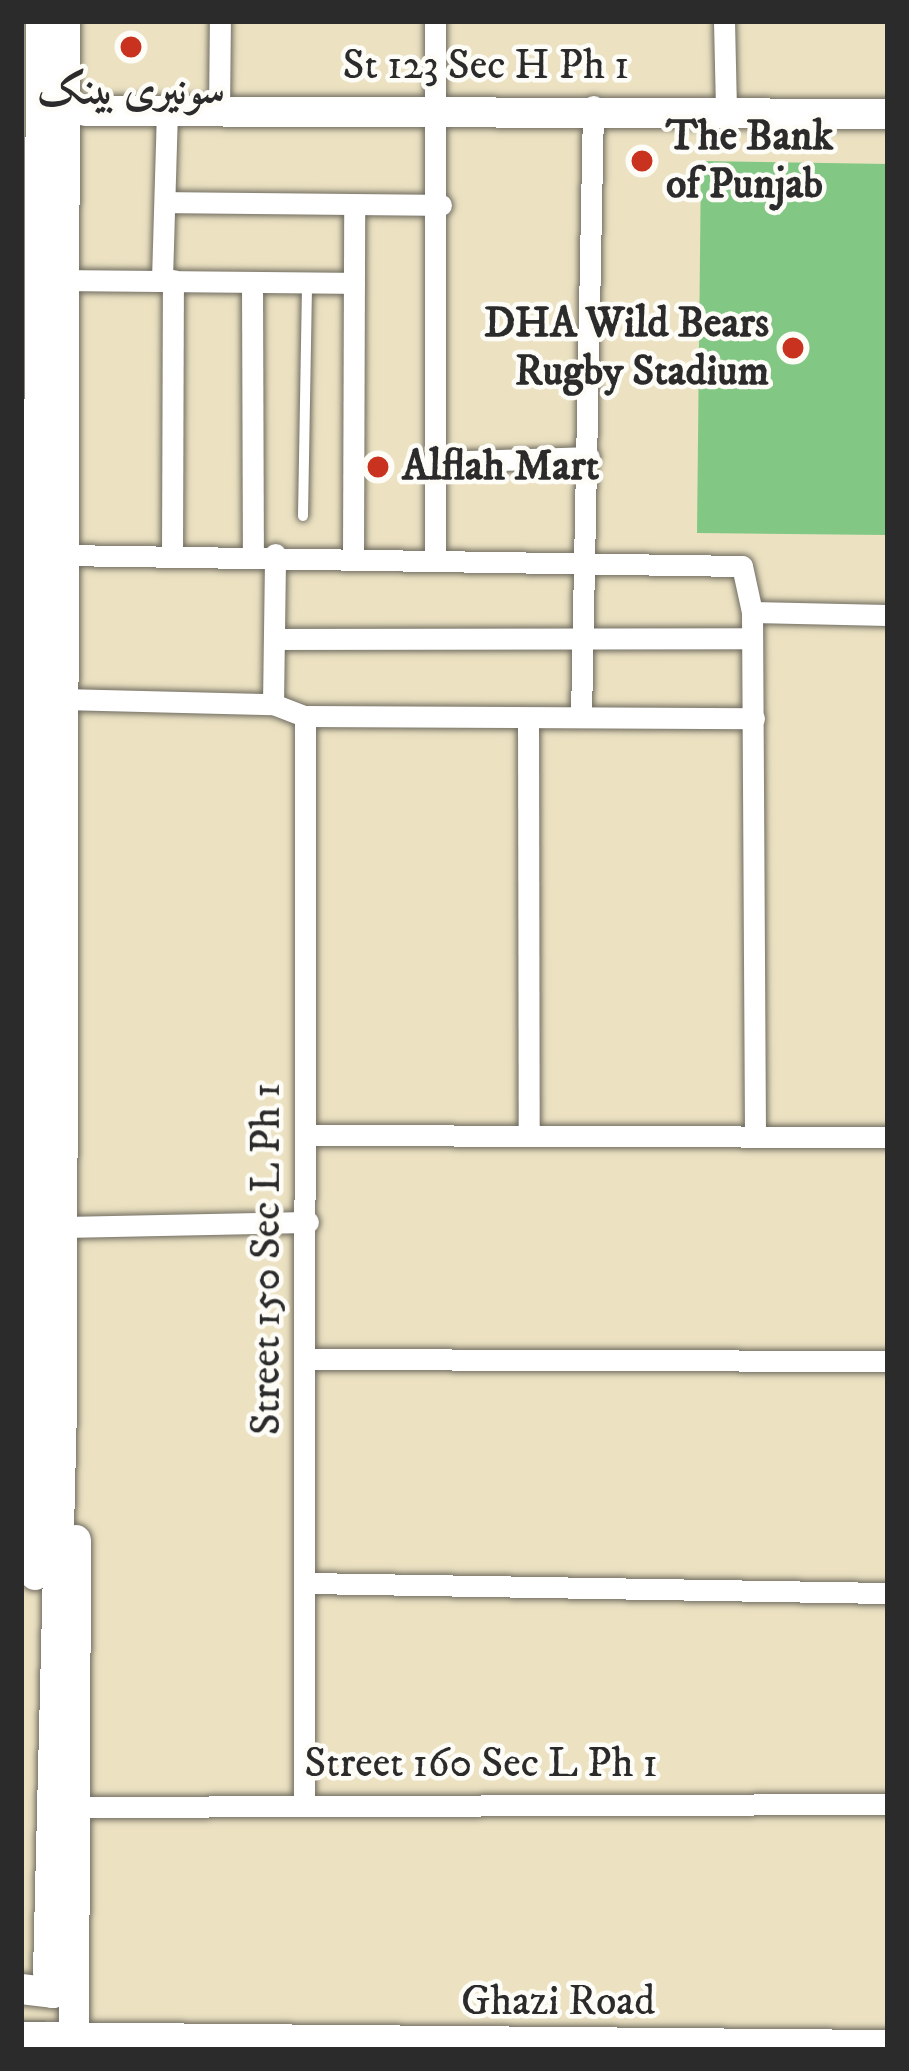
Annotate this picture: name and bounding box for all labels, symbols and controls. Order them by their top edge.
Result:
marker: سونیری بینک [118,34,144,60]
street label: St 123 Sec H Ph 1 [343,41,629,91]
place label: سونیری بینک [37,66,225,116]
place label: The Bank of Punjab [666,112,833,210]
marker: The Bank of Punjab [629,148,655,174]
place label: DHA Wild Bears Rugby Stadium [484,299,769,398]
marker: DHA Wild Bears Rugby Stadium [780,335,806,361]
place label: Alflah Mart [402,442,599,492]
marker: Alflah Mart [365,454,391,480]
street label: Street 150 Sec L Ph 1 [242,1083,292,1435]
street label: Street 160 Sec L Ph 1 [304,1739,658,1789]
street label: Ghazi Road [461,1977,655,2027]

